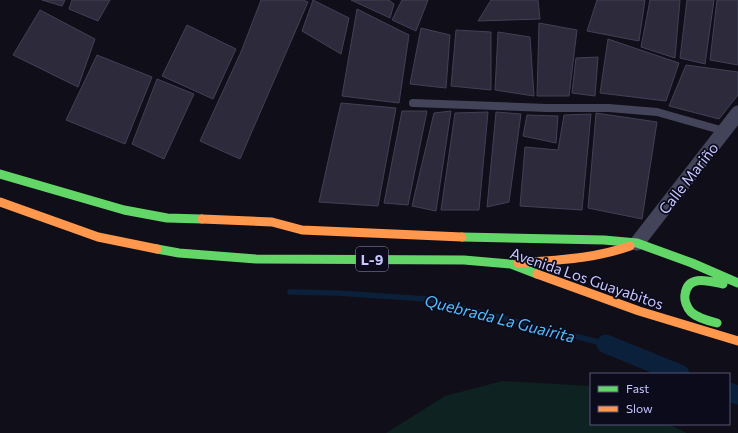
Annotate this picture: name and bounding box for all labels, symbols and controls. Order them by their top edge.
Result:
street label: Calle Mariño [654,139,722,217]
street label: Avenida Los Guayabitos [508,243,666,313]
road number: L-9 [356,247,388,271]
water label: Quebrada La Guairita [423,290,577,346]
legend [590,373,730,425]
text: Fast [626,381,649,395]
text: Slow [626,401,653,415]

